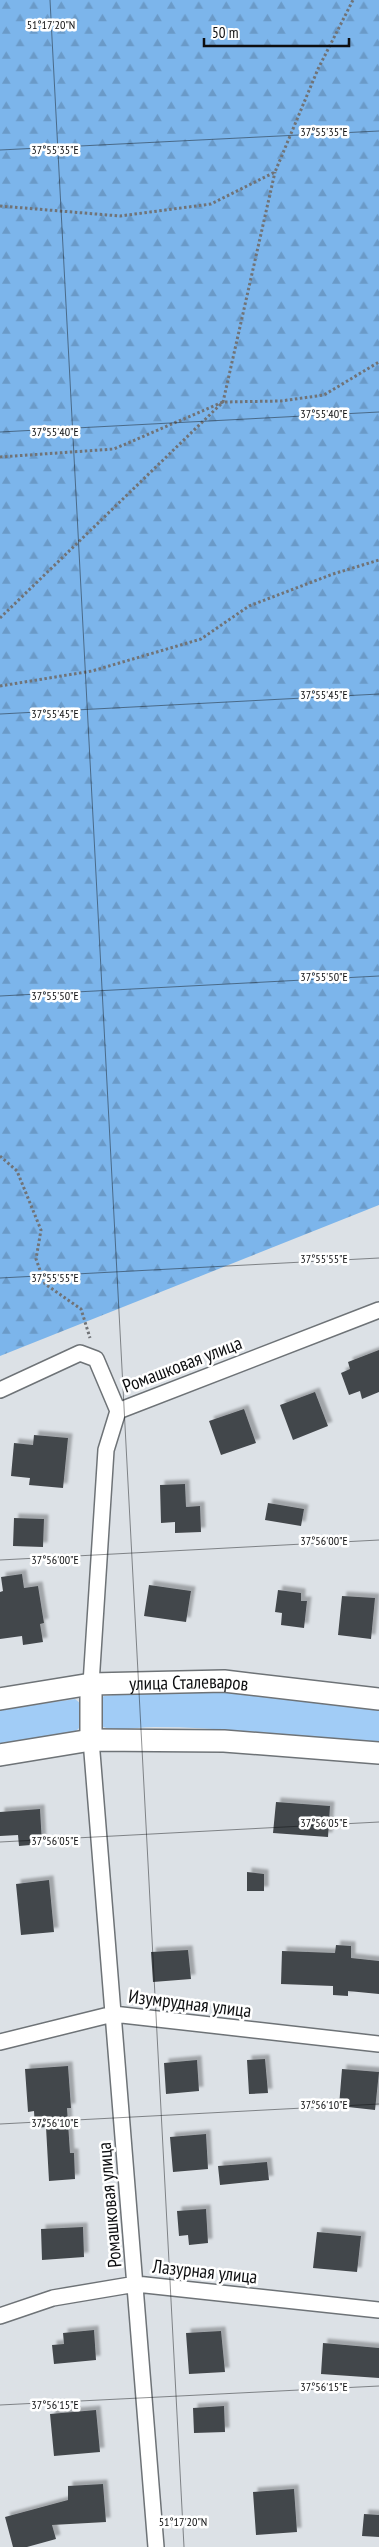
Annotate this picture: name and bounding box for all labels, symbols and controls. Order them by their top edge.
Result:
scale bar [204,15,349,47]
text: 51°17'20"N [27,17,75,32]
text: 50 m [212,23,238,42]
text: 37°55'35"E [300,124,348,139]
text: 37°55'35"E [31,142,79,157]
text: 37°55'40"E [300,406,348,421]
text: 37°55'40"E [31,424,79,439]
text: 37°55'45"E [300,687,348,702]
text: 37°55'45"E [31,706,79,721]
text: 37°55'50"E [300,969,348,984]
text: 37°55'50"E [31,988,79,1003]
text: 37°55'55"E [300,1251,348,1266]
text: 37°55'55"E [31,1270,79,1285]
street label: Ромашковая улица [119,1330,245,1398]
text: 37°56'00"E [300,1533,348,1548]
text: 37°56'00"E [31,1552,79,1567]
street label: улица Сталеваров [129,1669,250,1696]
text: 37°56'05"E [300,1815,348,1830]
text: 37°56'05"E [31,1833,79,1848]
street label: Изумрудная улица [127,1984,253,2022]
text: 37°56'10"E [300,2097,348,2112]
text: 37°56'10"E [31,2115,79,2130]
street label: Ромашковая улица [92,2141,126,2269]
street label: Лазурная улица [150,2253,259,2288]
text: 37°56'15"E [300,2379,348,2394]
text: 37°56'15"E [31,2397,79,2412]
text: 51°17'20"N [159,2514,207,2529]

